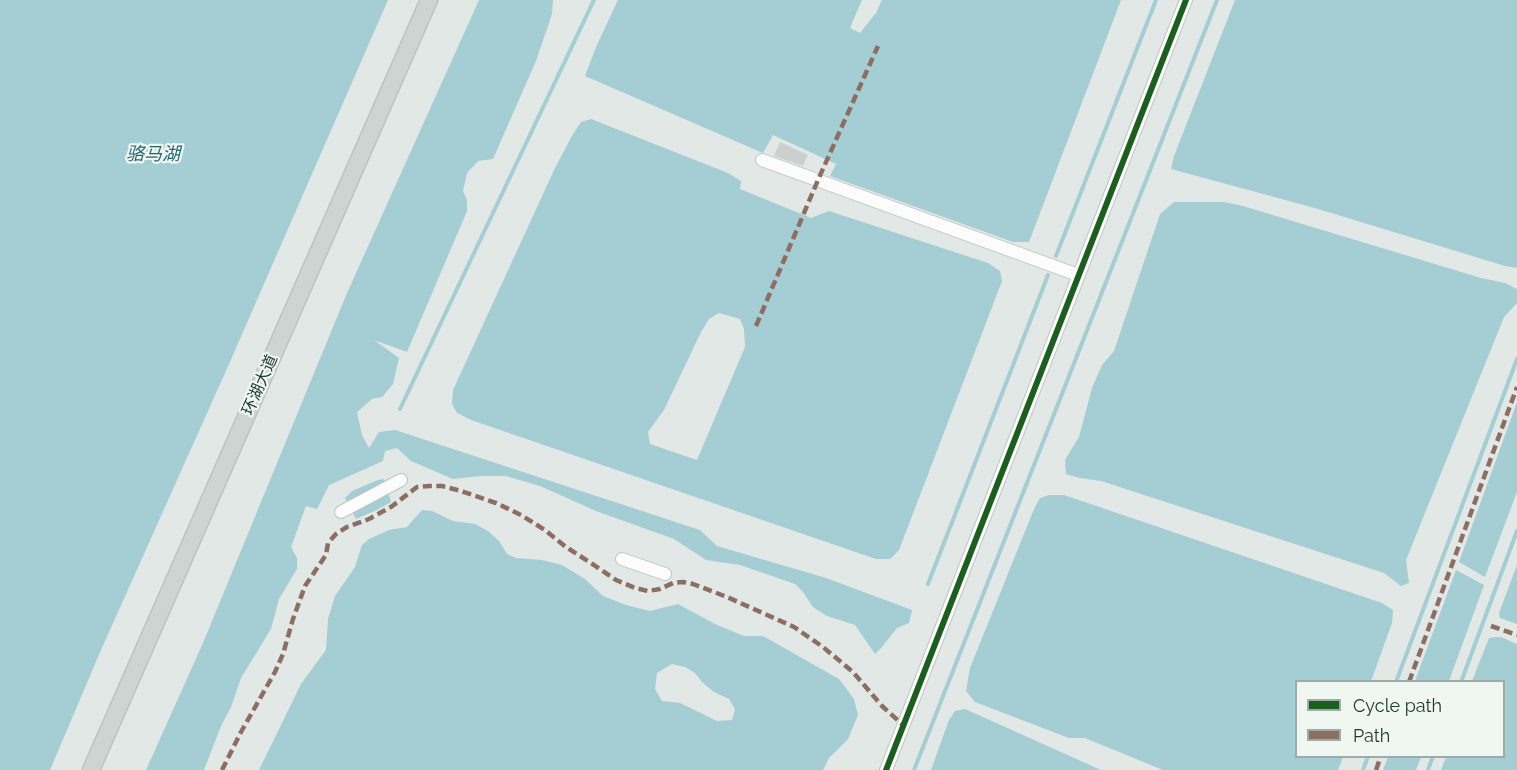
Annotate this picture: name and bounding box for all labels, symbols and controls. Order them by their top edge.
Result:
water label: 骆马湖 [126,144,180,166]
street label: 环湖大道 [238,352,282,418]
legend [1295,680,1505,758]
text: Cycle path [1353,695,1442,716]
text: Path [1353,725,1390,746]

